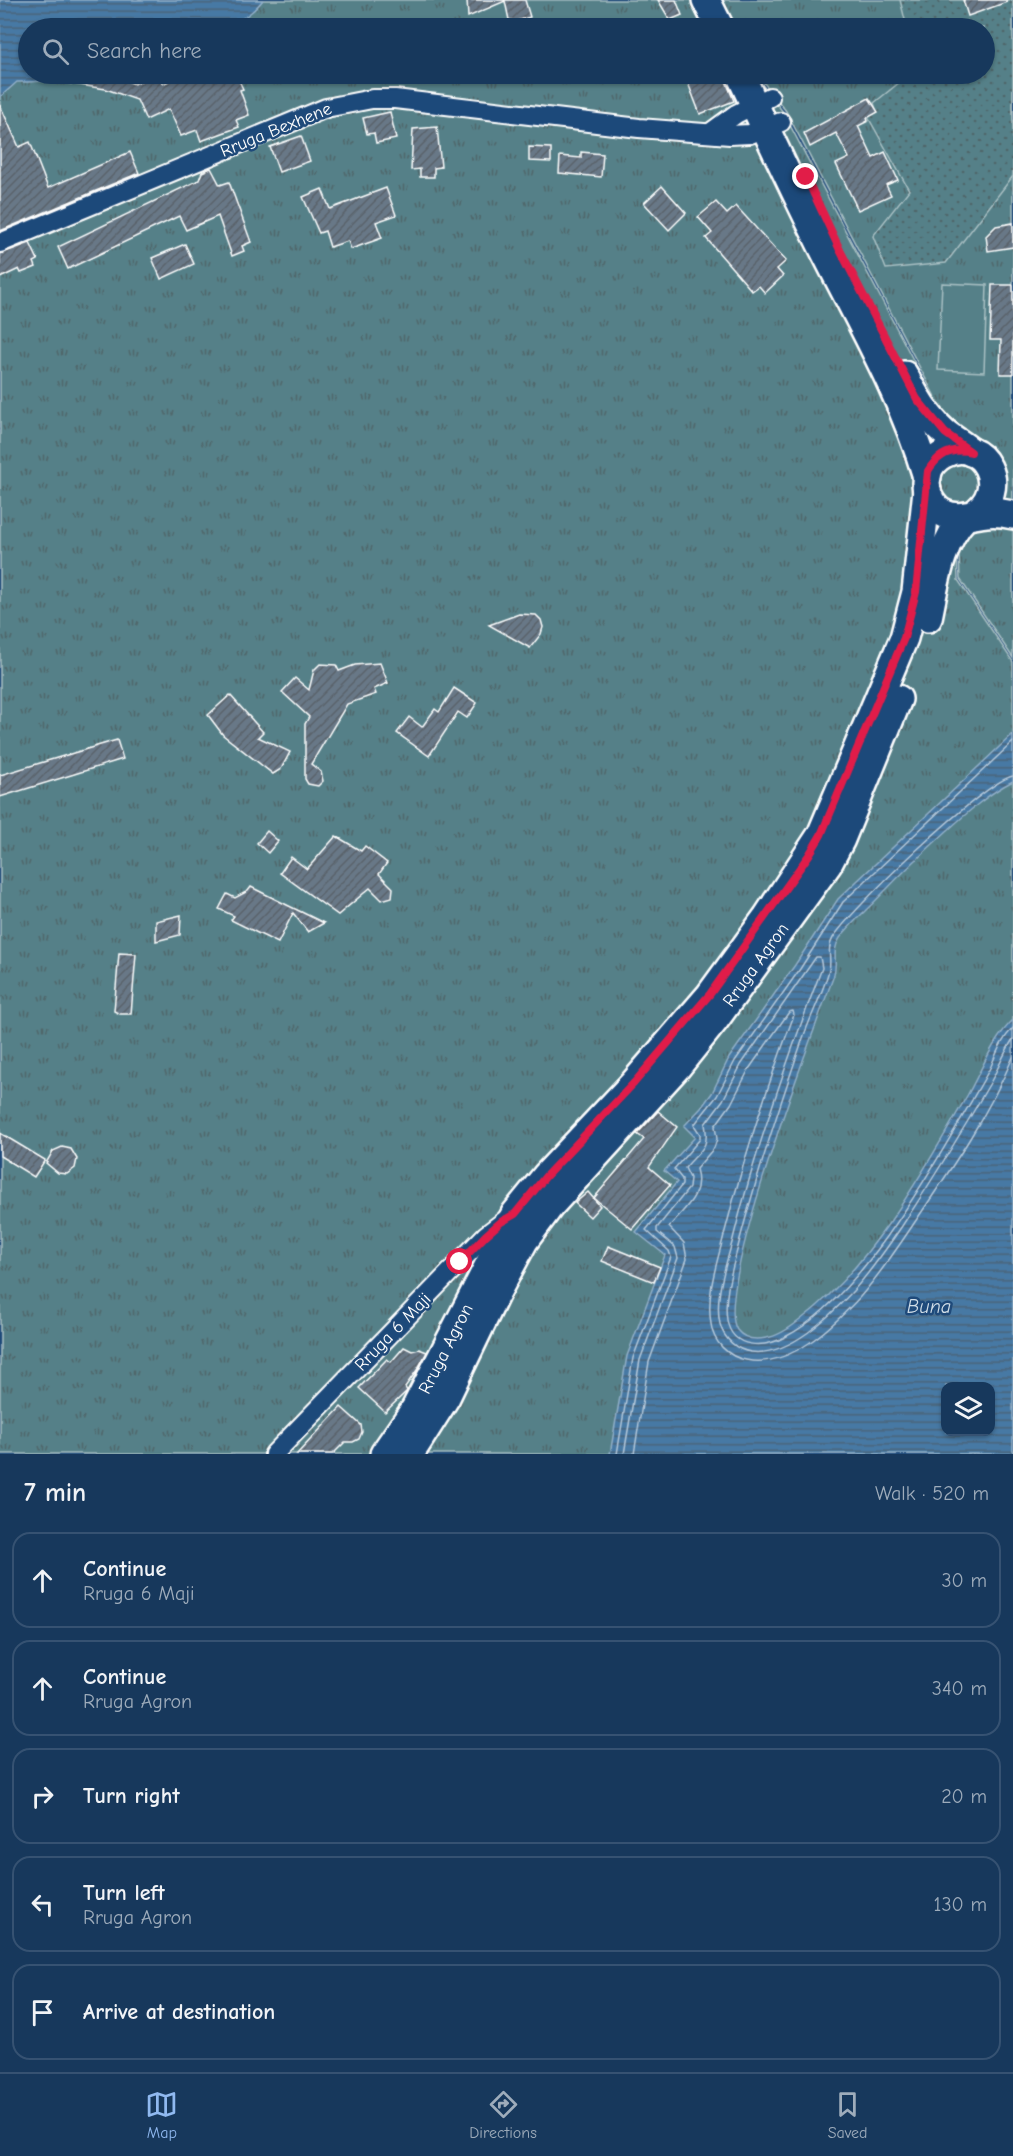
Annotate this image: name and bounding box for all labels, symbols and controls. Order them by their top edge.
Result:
search box [18,18,995,84]
icon: search [39,35,72,68]
text: Search here [87,38,202,64]
street label: Rruga Bexhene [217,98,335,162]
route end [792,163,818,189]
street label: Rruga Agron [719,919,793,1011]
route start [446,1248,472,1274]
street label: Rruga 6 Maji [351,1289,435,1375]
water label: Buna [907,1295,951,1318]
street label: Rruga Agron [414,1300,478,1398]
map controls [941,1382,995,1436]
button: layers [941,1382,995,1436]
text: 7 min [24,1478,86,1508]
text: Walk · 520 m [875,1482,989,1505]
text: Continue [83,1556,166,1582]
icon: ahead [26,1564,59,1597]
text: 30 m [941,1569,987,1592]
text: Rruga 6 Maji [83,1582,195,1605]
text: Continue [83,1664,166,1690]
icon: ahead [26,1672,59,1705]
text: 340 m [932,1677,987,1700]
text: Rruga Agron [83,1690,192,1713]
icon: right [26,1780,59,1813]
text: Turn right [83,1783,180,1809]
text: 20 m [941,1785,987,1808]
text: Turn left [83,1880,165,1906]
icon: left [26,1888,59,1921]
text: 130 m [934,1893,987,1916]
text: Rruga Agron [83,1906,192,1929]
icon: arrive [26,1996,59,2029]
text: Arrive at destination [83,1999,275,2025]
tab: Map [145,2088,178,2142]
tab: Directions [469,2088,537,2142]
tab: Saved [828,2088,868,2142]

